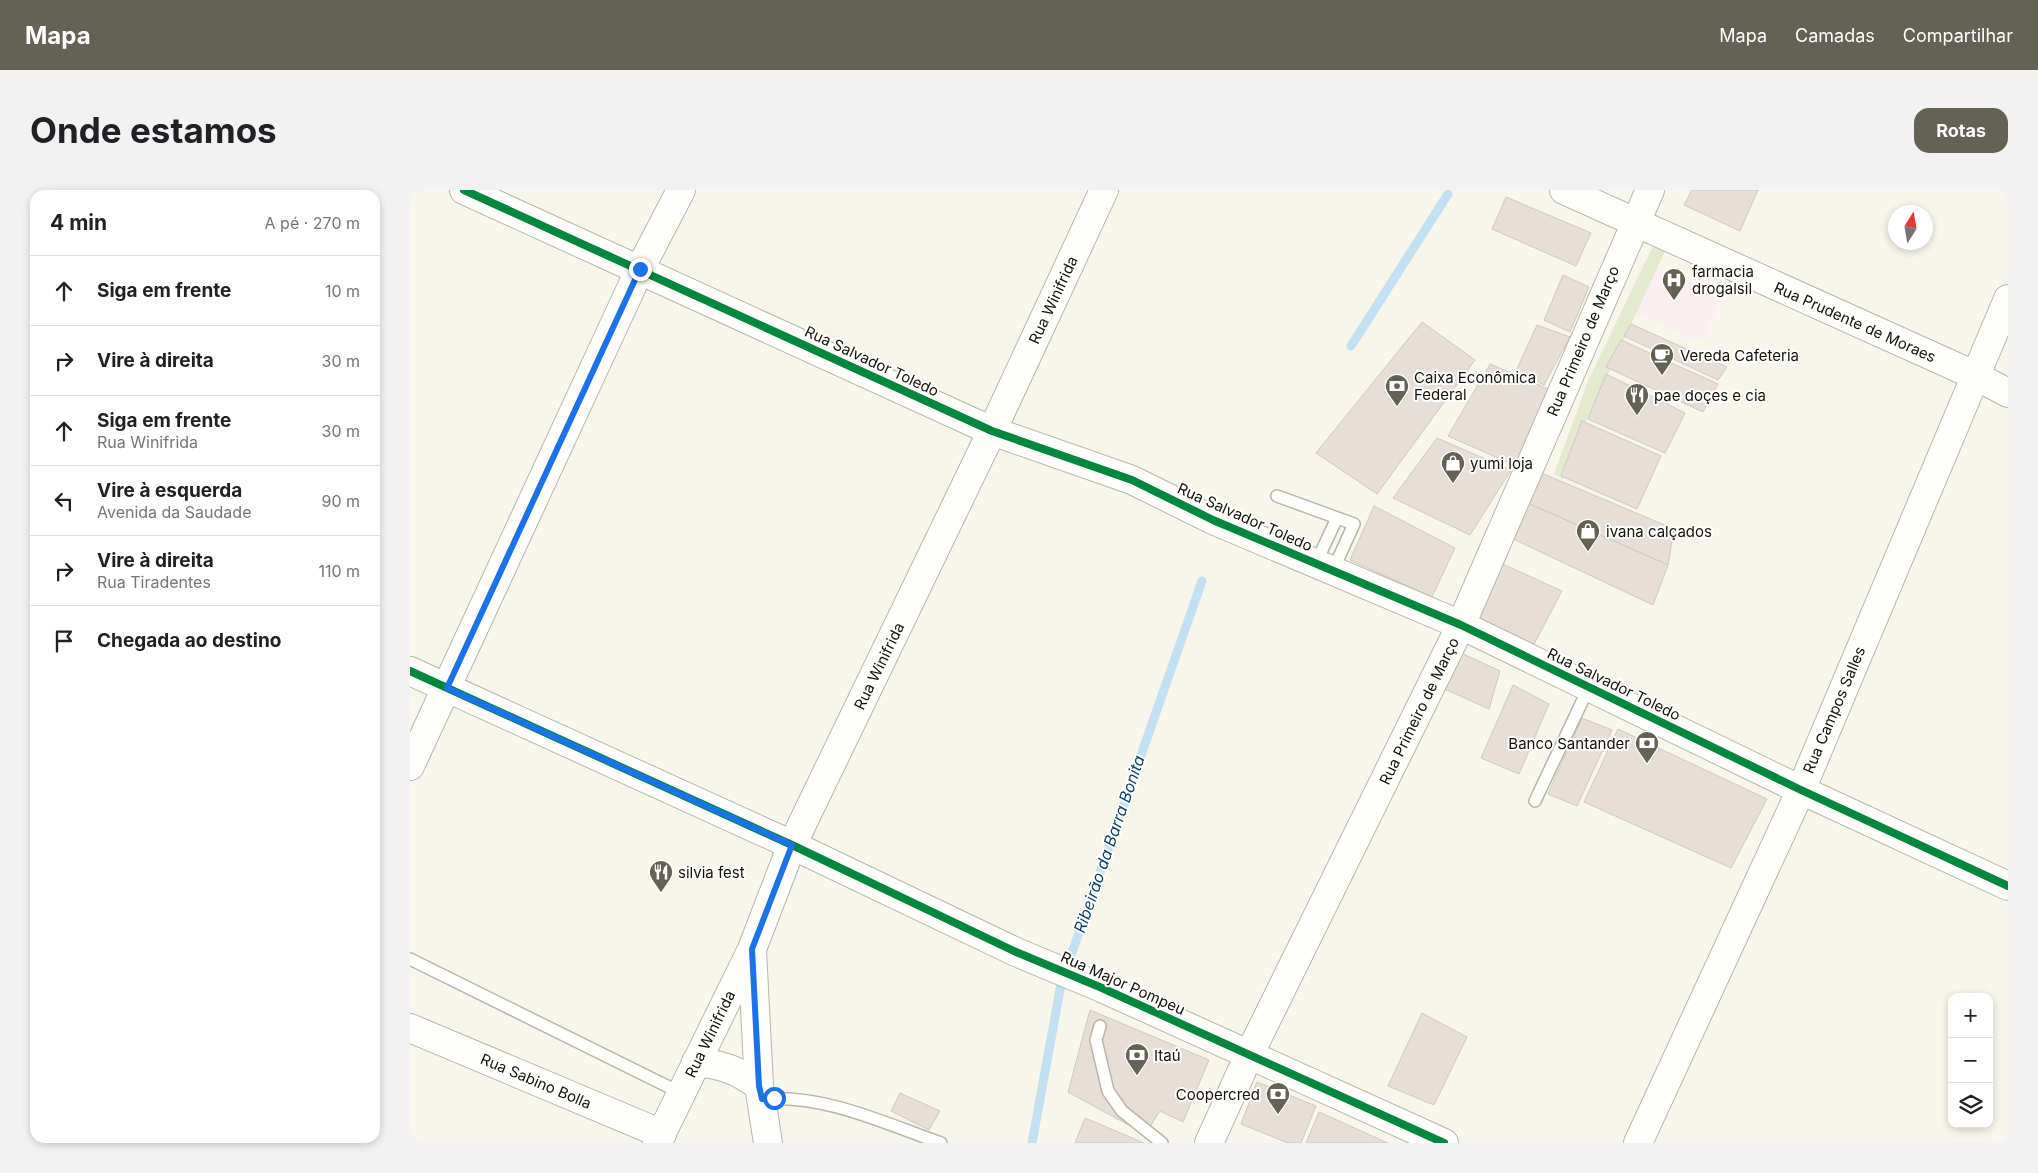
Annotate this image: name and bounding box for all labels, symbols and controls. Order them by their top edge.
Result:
text: Mapa [25,21,91,50]
text: Mapa [1719,25,1767,46]
text: Camadas [1795,25,1875,46]
text: Compartilhar [1903,25,2013,46]
button: Rotas [1914,108,2008,153]
text: Onde estamos [30,109,277,151]
north arrow [1888,205,1933,250]
text: 4 min [50,210,107,235]
text: A pé · 270 m [265,213,360,233]
street label: Rua Winifrida [1024,253,1082,347]
route end [629,258,652,281]
place label: farmacia drogalsil [1692,262,1754,298]
street label: Rua Primeiro de Março [1543,263,1623,419]
hospital icon: farmacia drogalsil [1661,267,1687,301]
icon: ahead [50,277,78,305]
street label: Rua Prudente de Moraes [1771,278,1939,366]
text: Siga em frente [97,279,231,302]
text: 10 m [325,281,360,301]
street label: Rua Salvador Toledo [802,322,942,400]
cafe icon: Vereda Cafeteria [1649,342,1675,376]
place label: Vereda Cafeteria [1680,346,1799,365]
icon: right [50,347,78,375]
text: Vire à direita [97,349,214,372]
text: 30 m [322,351,360,371]
place label: Caixa Econômica Federal [1414,368,1536,404]
bank icon: Caixa Econômica Federal [1384,373,1410,407]
restaurant icon: pae doçes e cia [1624,382,1650,416]
place label: pae doçes e cia [1654,386,1766,405]
text: Siga em frente [97,409,231,432]
icon: ahead [50,417,78,445]
text: 30 m [322,421,360,441]
text: Rua Winifrida [97,432,198,452]
shop icon: yumi loja [1440,450,1466,484]
place label: yumi loja [1470,454,1533,473]
text: Vire à esquerda [97,479,242,502]
street label: Rua Salvador Toledo [1175,479,1315,555]
icon: left [50,487,78,515]
text: 90 m [321,491,360,511]
text: Avenida da Saudade [97,502,251,522]
shop icon: ivana calçados [1575,518,1601,552]
place label: ivana calçados [1606,522,1712,541]
text: Vire à direita [97,549,214,572]
icon: right [50,557,78,585]
text: 110 m [318,561,360,581]
text: Rua Tiradentes [97,572,211,592]
street label: Rua Winifrida [850,619,908,713]
icon: arrive [50,627,78,655]
text: Chegada ao destino [97,629,281,652]
street label: Rua Primeiro de Março [1375,634,1463,788]
street label: Rua Salvador Toledo [1544,644,1684,724]
street label: Rua Campos Salles [1799,644,1869,776]
bank icon: Banco Santander [1634,730,1660,764]
place label: Banco Santander [1508,734,1630,753]
water label: Ribeirão da Barra Bonita [1069,753,1149,935]
restaurant icon: silvia fest [648,859,674,893]
place label: silvia fest [678,863,745,882]
street label: Rua Major Pompeu [1058,947,1188,1019]
street label: Rua Winifrida [681,987,739,1081]
map controls [1948,993,1993,1128]
button: + [1948,993,1993,1038]
button: − [1948,1038,1993,1083]
bank icon: Itaú [1124,1042,1150,1076]
place label: Itaú [1154,1046,1181,1065]
street label: Rua Sabino Bolla [478,1049,594,1113]
bank icon: Coopercred [1265,1081,1291,1115]
button: layers [1948,1083,1993,1128]
place label: Coopercred [1176,1085,1260,1104]
route start [763,1087,786,1110]

